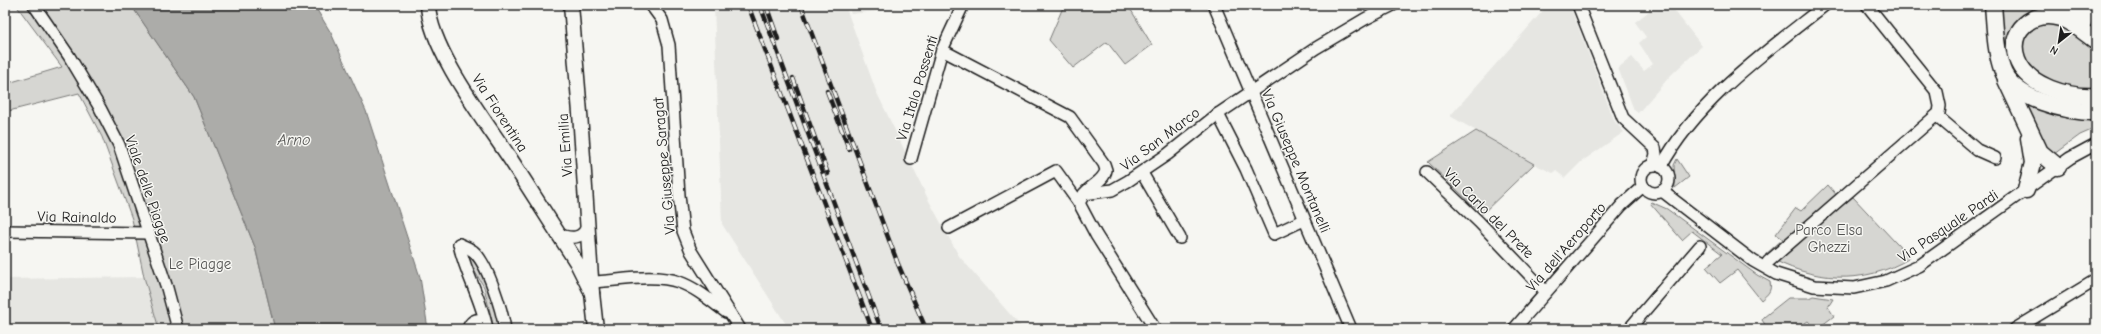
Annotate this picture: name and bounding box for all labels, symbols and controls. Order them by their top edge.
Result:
north arrow [2039,22,2079,62]
street label: Via Italo Possenti [892,33,942,143]
text: N [2048,43,2061,58]
street label: Via Fiorentina [468,71,532,155]
street label: Via Giuseppe Montanelli [1258,86,1334,236]
street label: Via Giuseppe Saragat [649,96,679,235]
street label: Via San Marco [1117,103,1203,175]
street label: Via Emilia [554,113,576,177]
water label: Arno [276,131,311,149]
street label: Viale delle Piagge [121,133,175,246]
street label: Via Carlo del Prete [1440,164,1538,262]
street label: Via Pasquale Pardi [1894,186,2002,266]
street label: Via dell'Aeroporto [1522,199,1610,295]
street label: Via Rainaldo [37,207,117,227]
park label: Parco Elsa Ghezzi [1795,221,1863,256]
park label: Le Piagge [169,255,232,273]

